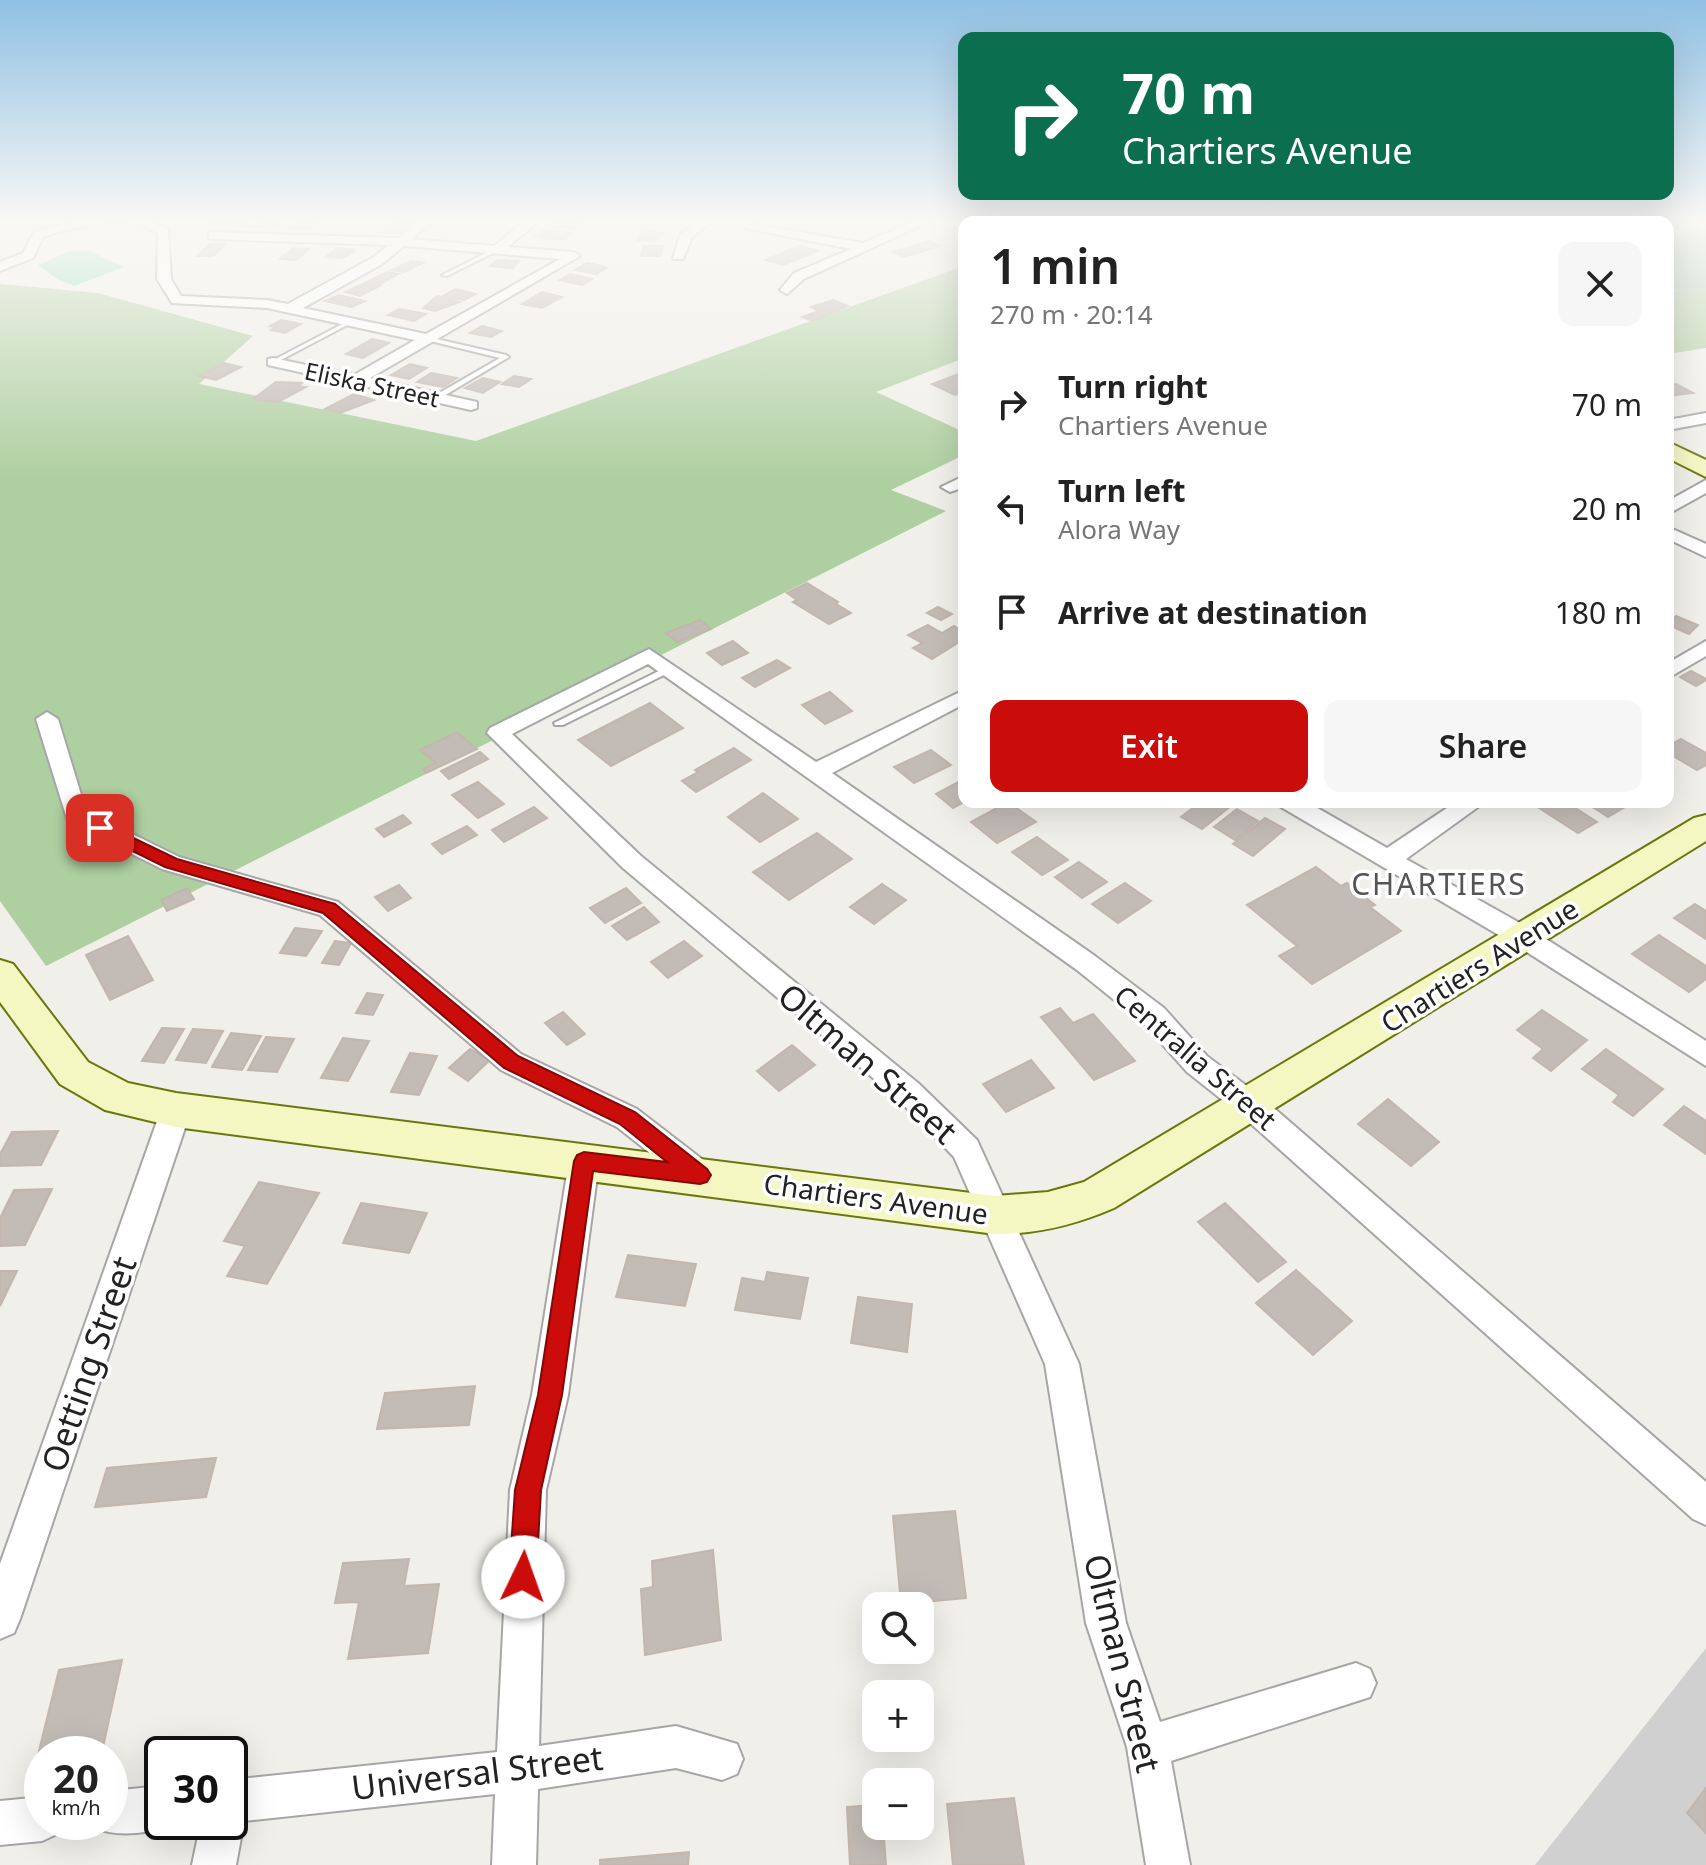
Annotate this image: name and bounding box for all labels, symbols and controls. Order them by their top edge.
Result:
text: 70 m [1122,54,1255,130]
icon: right [990,64,1094,168]
text: Chartiers Avenue [1122,126,1413,175]
text: 1 min [990,233,1120,298]
button: close [1558,242,1642,326]
text: 270 m · 20:14 [990,296,1153,332]
street label: Eliska Street [302,354,443,414]
text: Turn right [1058,366,1208,407]
icon: right [990,382,1034,426]
text: 70 m [1572,384,1642,425]
text: Chartiers Avenue [1058,407,1268,443]
text: Turn left [1058,470,1186,511]
icon: left [990,486,1034,530]
text: 20 m [1572,488,1642,529]
text: Alora Way [1058,511,1180,547]
icon: arrive [990,590,1034,634]
text: Arrive at destination [1058,592,1368,633]
text: 180 m [1555,592,1642,633]
button: Exit [990,700,1308,792]
button: Share [1324,700,1642,792]
pin [66,794,134,862]
icon: arrive [78,806,122,850]
district label: CHARTIERS [1351,863,1527,904]
street label: Chartiers Avenue [1373,889,1585,1041]
street label: Oltman Street [769,972,967,1154]
street label: Centralia Street [1107,976,1285,1138]
street label: Chartiers Avenue [761,1163,991,1233]
street label: Oetting Street [30,1250,146,1478]
position arrow [481,1535,565,1619]
street label: Oltman Street [1074,1549,1172,1777]
map controls [862,1592,934,1840]
button: search [862,1592,934,1664]
button: + [862,1680,934,1752]
street label: Universal Street [349,1734,605,1810]
speed limit sign: 30 [144,1736,248,1840]
text: 20 [53,1750,99,1805]
button: − [862,1768,934,1840]
text: km/h [51,1794,101,1821]

